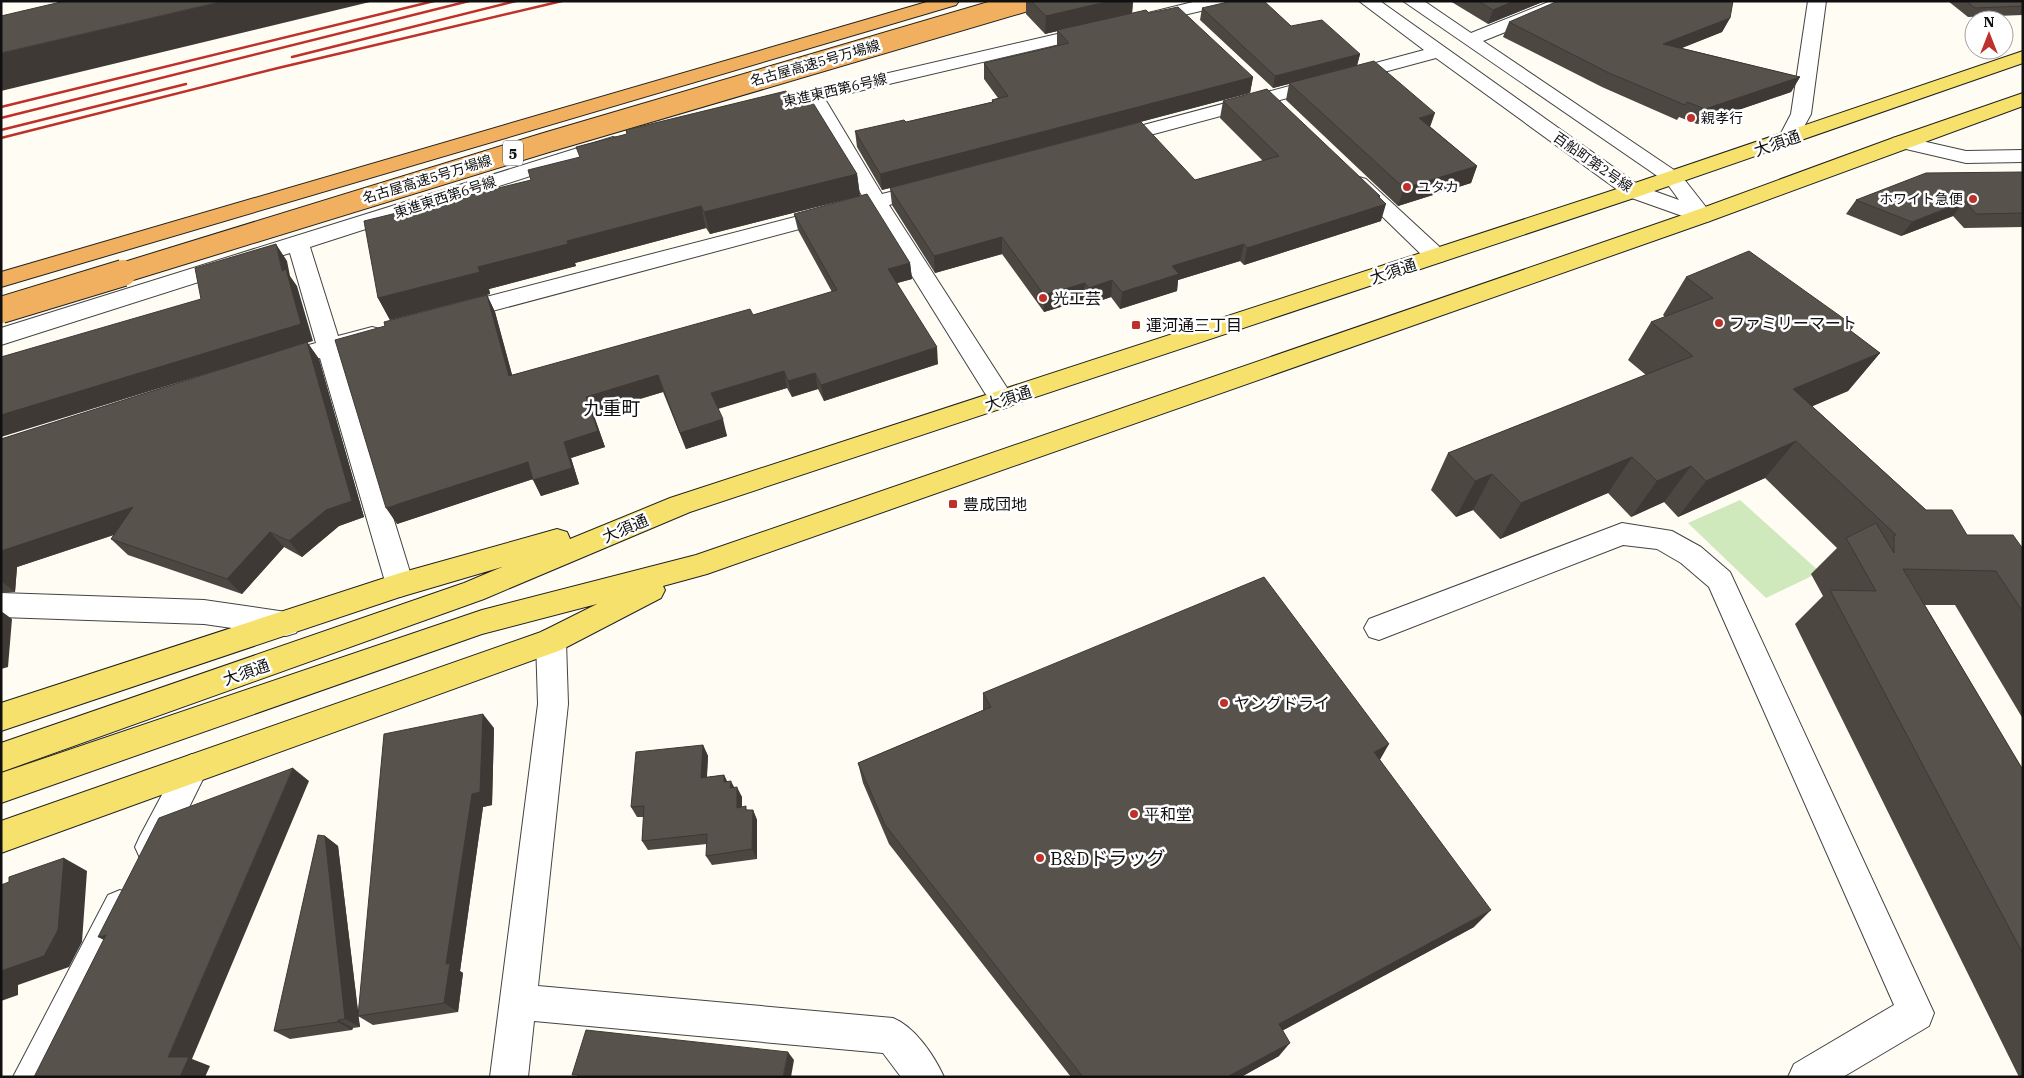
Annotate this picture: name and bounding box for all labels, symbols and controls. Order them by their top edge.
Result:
north arrow [1964,10,2014,60]
text: N [1983,13,1995,31]
street label: 名古屋高速5号万場線 [748,36,882,90]
street label: 東進東西第6号線 [781,69,889,111]
place label: 親孝行 [1701,109,1743,127]
marker: 親孝行 [1685,112,1697,124]
street label: 大須通 [1751,126,1803,160]
street label: 百船町第2号線 [1550,128,1636,196]
road number: 5 [503,140,523,166]
street label: 名古屋高速5号万場線 [360,151,494,207]
street label: 東進東西第6号線 [392,172,498,222]
place label: ユタカ [1417,178,1459,196]
marker: ユタカ [1401,181,1413,193]
place label: ホワイト急便 [1879,190,1963,208]
marker: ホワイト急便 [1967,193,1979,205]
street label: 大須通 [1367,254,1419,288]
place label: 光工芸 [1053,288,1101,308]
marker: 光工芸 [1037,292,1049,304]
place label: ファミリーマート [1729,313,1857,333]
place label: 運河通三丁目 [1146,315,1242,335]
marker: ファミリーマート [1713,317,1725,329]
marker: 運河通三丁目 [1130,319,1142,331]
street label: 大須通 [982,381,1034,415]
district label: 九重町 [583,396,641,420]
place label: 豊成団地 [963,494,1027,514]
marker: 豊成団地 [947,498,959,510]
street label: 大須通 [599,509,651,547]
street label: 大須通 [220,655,272,689]
place label: ヤングドライ [1234,693,1330,713]
marker: ヤングドライ [1218,697,1230,709]
place label: 平和堂 [1144,804,1192,824]
marker: 平和堂 [1128,808,1140,820]
place label: B&Dドラッグ [1050,846,1165,870]
marker: B&Dドラッグ [1034,852,1046,864]

